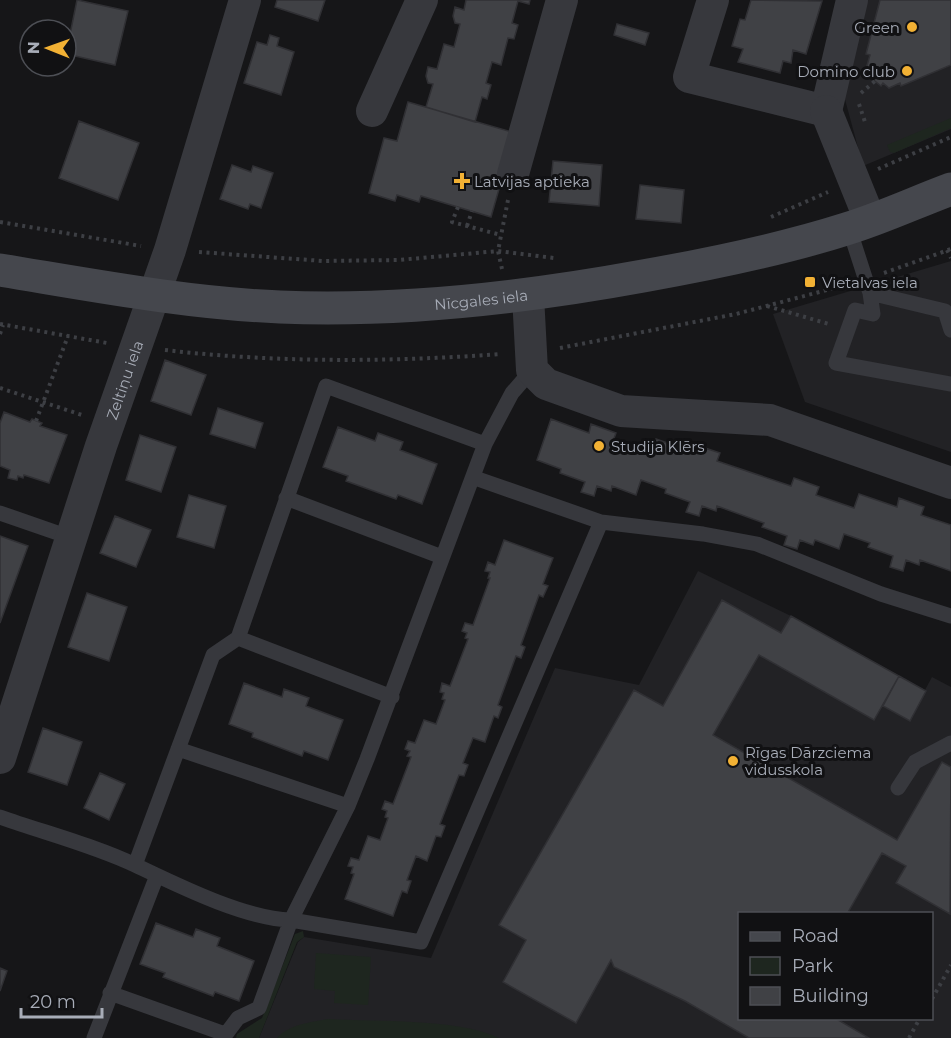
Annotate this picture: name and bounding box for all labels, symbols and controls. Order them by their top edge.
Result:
north arrow [18,18,78,78]
place label: Green [854,18,900,37]
marker: Green [905,20,919,34]
text: N [24,41,43,54]
place label: Domino club [797,62,895,81]
marker: Domino club [900,64,914,78]
place label: Latvijas aptieka [474,172,590,191]
marker: Latvijas aptieka [455,174,469,188]
place label: Vietalvas iela [822,273,918,292]
marker: Vietalvas iela [803,275,817,289]
street label: Nīcgales iela [433,285,529,313]
street label: Zeltiņu iela [102,338,147,422]
place label: Studija Klērs [611,437,705,456]
marker: Studija Klērs [592,439,606,453]
place label: Rīgas Dārzciema vidusskola [745,743,871,779]
marker: Rīgas Dārzciema vidusskola [726,754,740,768]
legend [738,912,933,1020]
text: Road [792,925,839,947]
text: Park [792,955,833,977]
scale bar [21,981,102,1019]
text: Building [792,985,869,1007]
text: 20 m [30,991,76,1013]

